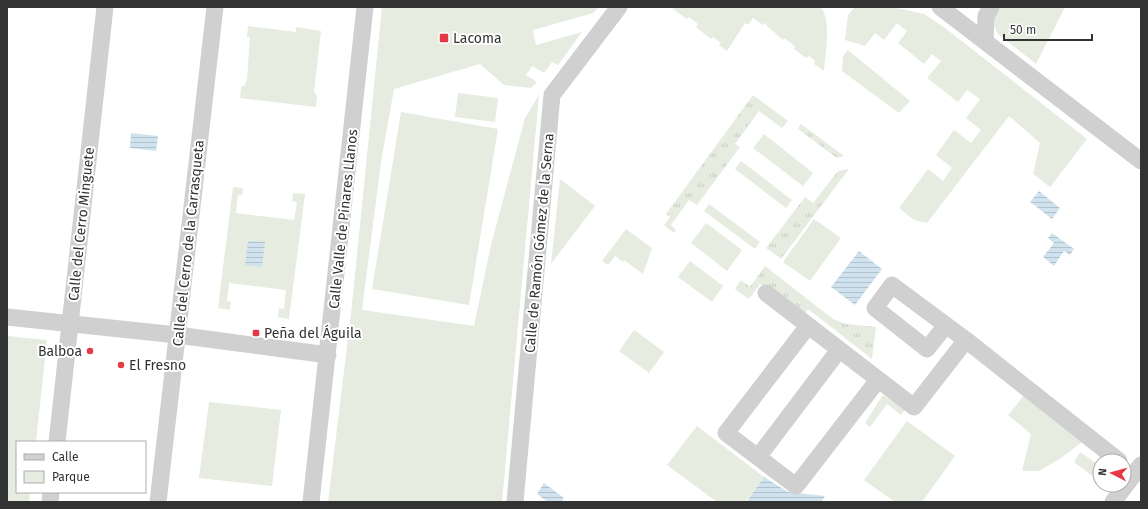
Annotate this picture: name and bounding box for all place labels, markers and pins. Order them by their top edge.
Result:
place label: Lacoma [453,30,502,47]
marker: Lacoma [438,32,450,44]
place label: Peña del Águila [264,324,362,342]
marker: Peña del Águila [251,328,261,338]
place label: Balboa [38,343,82,360]
marker: Balboa [85,346,95,356]
place label: El Fresno [129,357,186,374]
marker: El Fresno [116,360,126,370]

